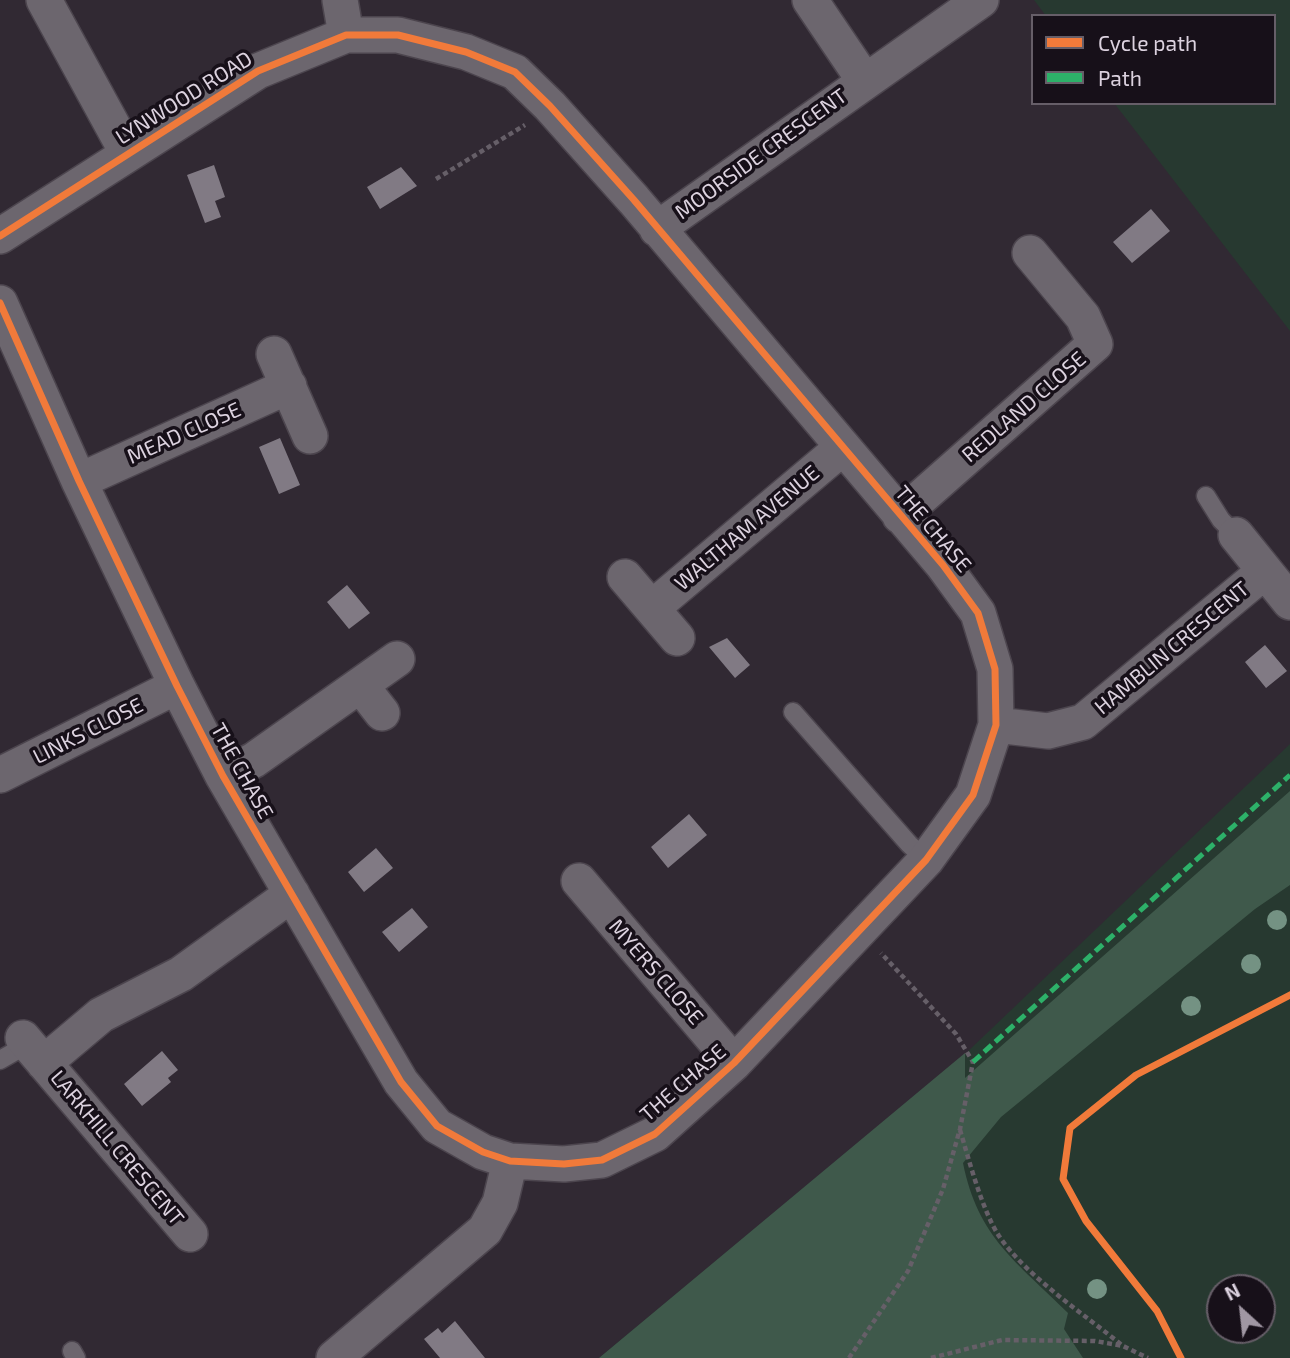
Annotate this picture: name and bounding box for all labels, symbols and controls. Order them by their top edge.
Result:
legend [1031,14,1276,105]
text: Cycle path [1098,30,1197,55]
street label: LYNWOOD ROAD [111,46,257,150]
text: Path [1098,65,1142,90]
street label: MOORSIDE CRESCENT [670,83,852,225]
street label: REDLAND CLOSE [957,346,1091,468]
street label: MEAD CLOSE [123,397,245,469]
street label: WALTHAM AVENUE [670,460,824,596]
street label: THE CHASE [890,481,976,577]
street label: HAMBLIN CRESCENT [1090,576,1254,720]
street label: LINKS CLOSE [29,693,147,769]
street label: THE CHASE [205,719,279,823]
street label: MYERS CLOSE [603,914,709,1030]
street label: THE CHASE [635,1039,731,1127]
street label: LARKHILL CRESCENT [45,1065,189,1231]
north arrow [1206,1274,1276,1344]
text: N [1221,1278,1243,1305]

